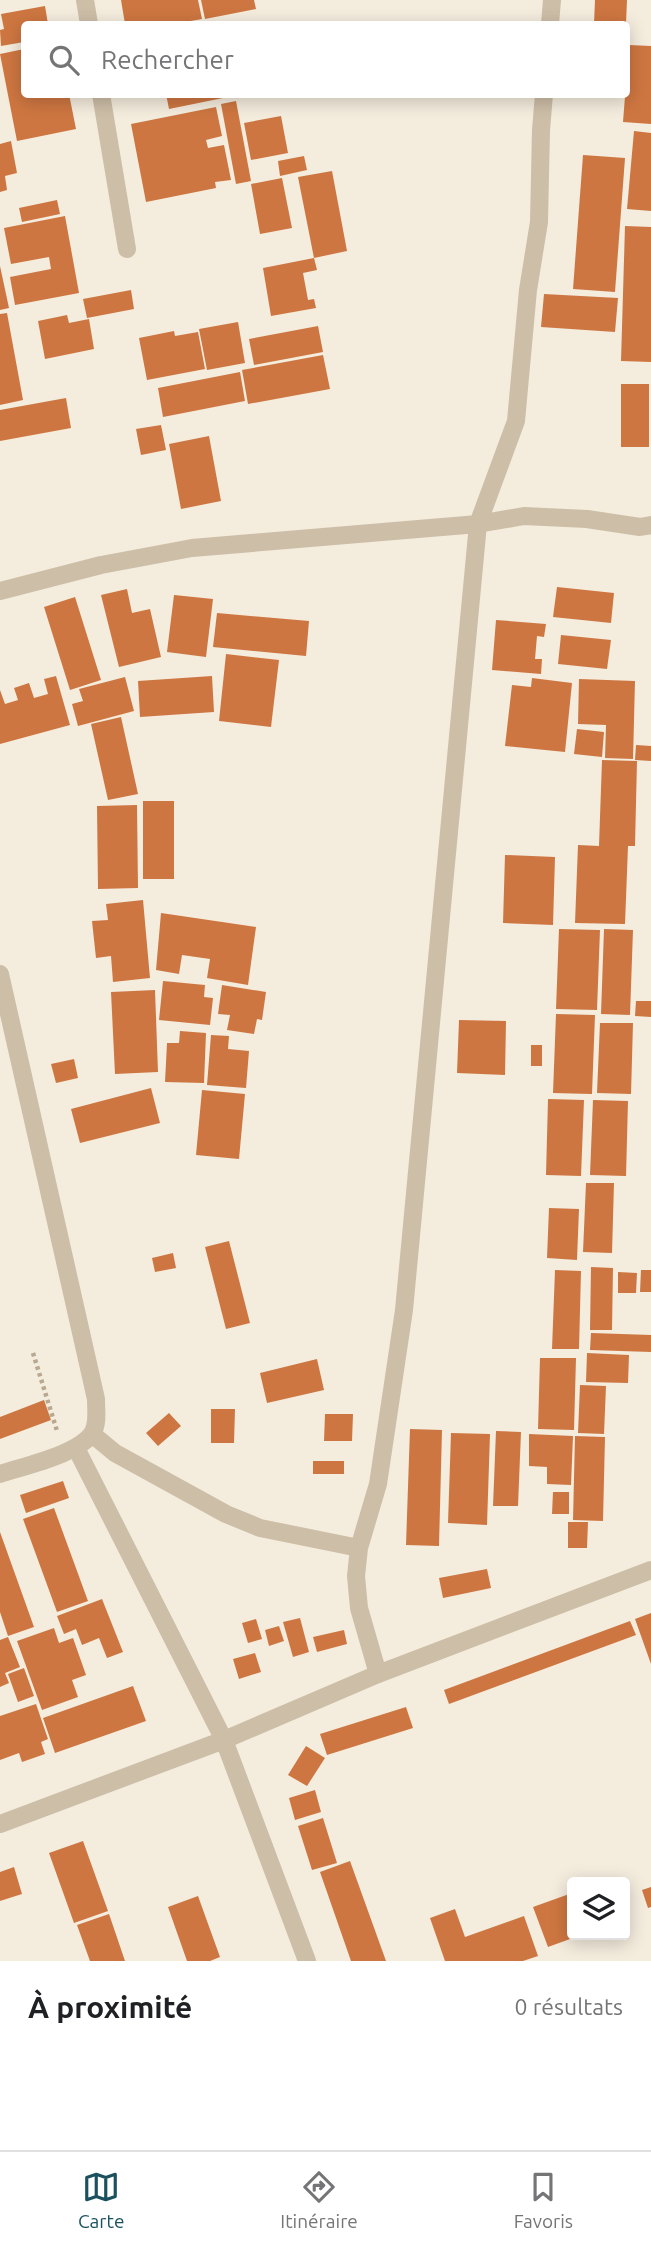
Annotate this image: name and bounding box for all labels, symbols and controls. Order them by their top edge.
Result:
search box [21,21,630,98]
icon: search [45,41,83,79]
text: Rechercher [101,45,234,74]
map controls [567,1877,630,1940]
button: layers [567,1877,630,1940]
text: À proximité [28,1990,192,2024]
text: 0 résultats [514,1994,623,2019]
tab: Carte [78,2168,124,2232]
tab: Itinéraire [280,2168,358,2232]
tab: Favoris [514,2168,573,2232]

